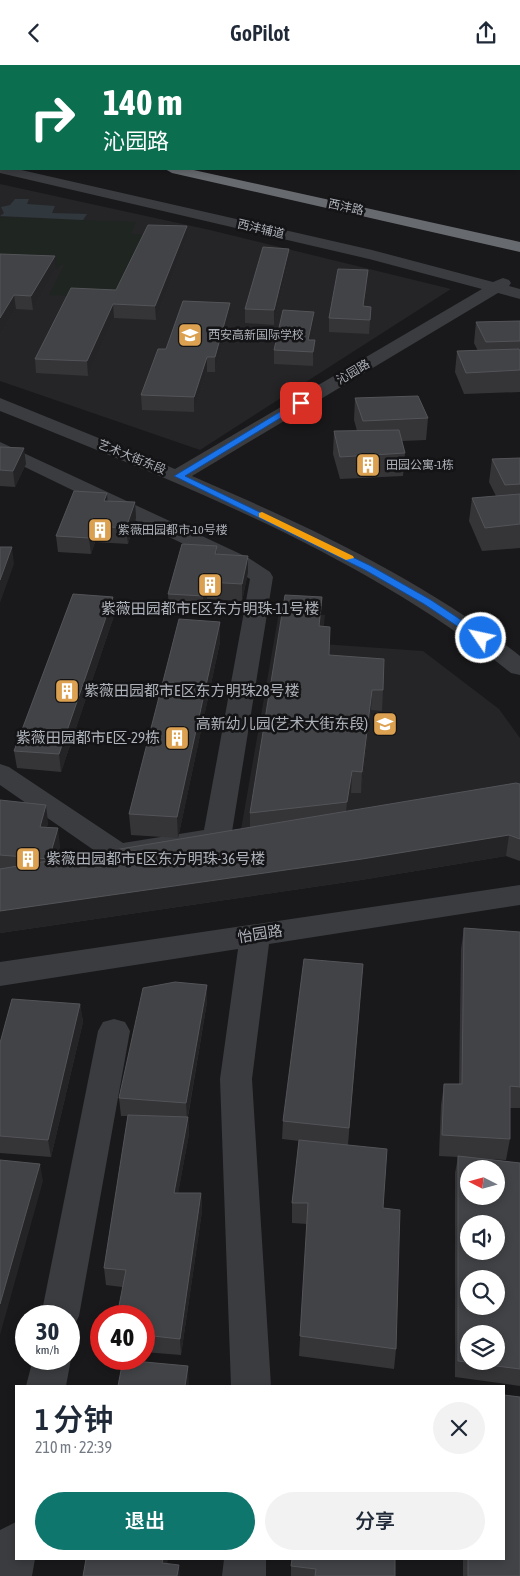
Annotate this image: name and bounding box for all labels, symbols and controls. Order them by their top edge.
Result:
icon: back [20,19,48,47]
icon: share [472,19,500,47]
text: GoPilot [230,20,290,46]
text: 140 m [103,82,182,122]
icon: right [20,85,85,150]
text: 沁园路 [103,128,169,154]
street label: 西沣路 [327,196,365,218]
street label: 西沣辅道 [236,217,286,241]
school or university icon: 西安高新国际学校 [177,322,203,348]
place label: 西安高新国际学校 [208,328,304,342]
street label: 沁园路 [334,357,372,387]
pin [280,382,322,424]
icon: arrive [287,389,315,417]
street label: 艺术大街东段 [96,437,168,477]
building icon: 田园公寓-1栋 [355,452,381,478]
place label: 田园公寓-1栋 [386,458,454,472]
building icon: 紫薇田园都市-10号楼 [87,517,113,543]
place label: 紫薇田园都市-10号楼 [118,523,228,537]
building icon: 紫薇田园都市E区东方明珠-11号楼 [197,572,223,598]
place label: 紫薇田园都市E区东方明珠-11号楼 [101,600,319,617]
position arrow [454,611,506,663]
building icon: 紫薇田园都市E区东方明珠28号楼 [54,678,80,704]
place label: 紫薇田园都市E区东方明珠28号楼 [84,682,300,699]
school or university icon: 高新幼儿园(艺术大街东段) [372,711,398,737]
place label: 高新幼儿园(艺术大街东段) [196,715,368,732]
building icon: 紫薇田园都市E区-29栋 [164,725,190,751]
place label: 紫薇田园都市E区-29栋 [16,729,160,746]
building icon: 紫薇田园都市E区东方明珠-36号楼 [15,846,41,872]
place label: 紫薇田园都市E区东方明珠-36号楼 [46,850,265,867]
street label: 怡园路 [236,922,283,945]
north arrow [460,1160,505,1205]
map controls [460,1160,505,1370]
button: sound [460,1215,505,1260]
button: search [460,1270,505,1315]
speed limit sign: 40 [90,1305,155,1370]
text: 30 [36,1317,59,1345]
button: layers [460,1325,505,1370]
text: km/h [36,1343,59,1357]
text: 1 分钟 [35,1402,113,1436]
button: close [433,1402,485,1454]
text: 210 m · 22:39 [35,1438,112,1456]
button: 退出 [35,1492,255,1550]
button: 分享 [265,1492,485,1550]

